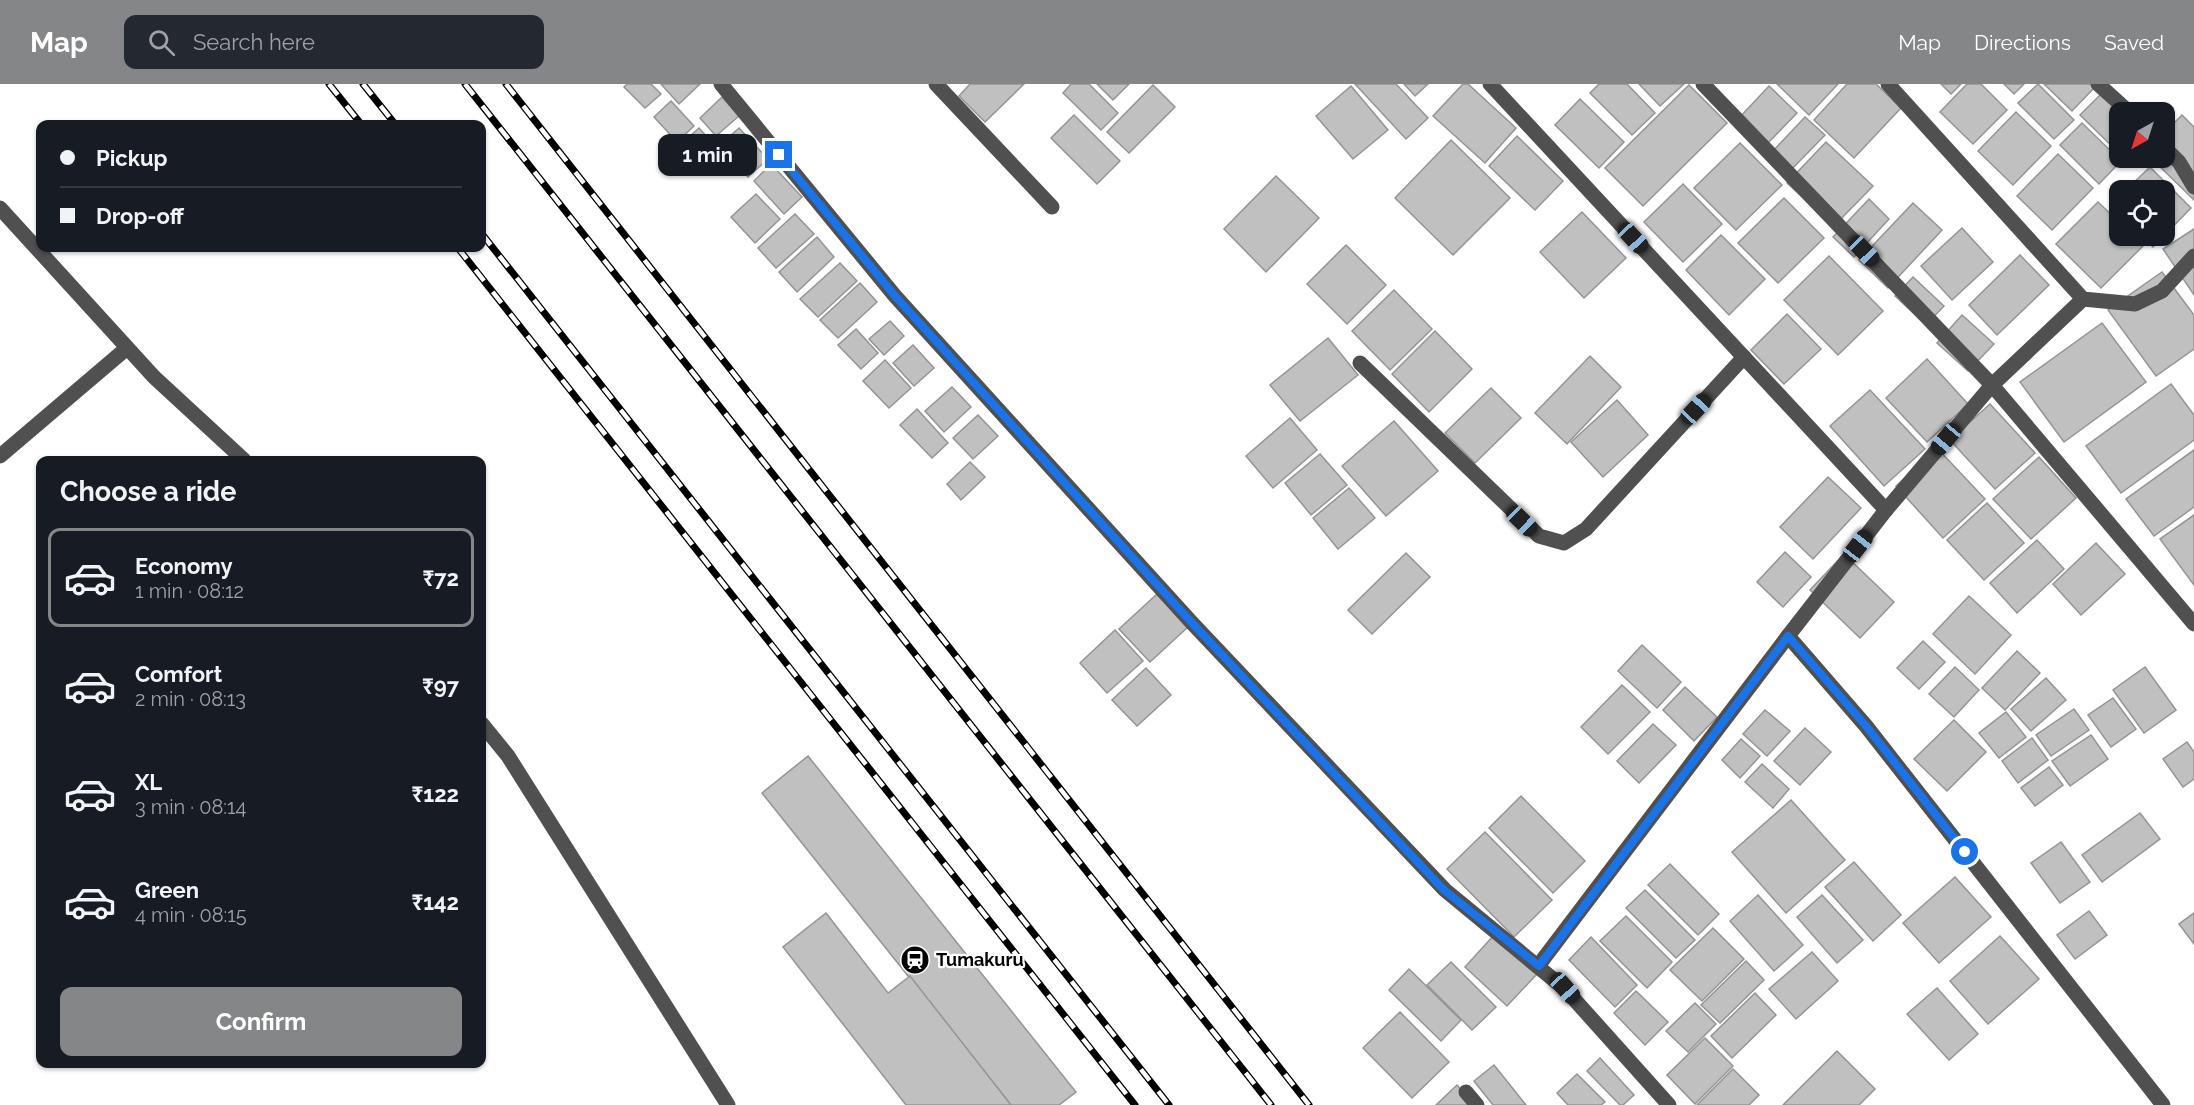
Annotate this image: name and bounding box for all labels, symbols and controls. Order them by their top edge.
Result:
search box [124,15,544,69]
text: Map [30,26,88,59]
icon: search [145,26,178,59]
text: Search here [193,29,315,55]
text: Map [1898,30,1941,55]
text: Directions [1974,30,2071,55]
text: Saved [2104,30,2164,55]
north arrow [2109,102,2175,168]
map controls [2109,102,2175,246]
callout: 1 min [659,134,758,176]
route end [765,141,792,168]
text: 1 min [682,143,733,167]
text: Pickup [96,145,168,171]
button: locate [2109,180,2175,246]
text: Drop-off [96,203,184,229]
car [1614,219,1652,257]
car [1845,232,1883,270]
car [1677,390,1715,428]
car [1928,419,1964,459]
text: Choose a ride [60,476,236,507]
car [1503,502,1541,540]
car [1840,526,1876,566]
icon: car [63,551,117,605]
text: Economy [135,553,233,579]
text: ₹72 [422,565,459,591]
text: 1 min · 08:12 [135,579,244,603]
icon: car [63,659,117,713]
text: Comfort [135,661,222,687]
text: ₹97 [422,673,459,699]
text: 2 min · 08:13 [135,687,246,711]
icon: car [63,767,117,821]
text: XL [135,769,162,795]
text: ₹122 [412,781,459,807]
text: 3 min · 08:14 [135,795,247,819]
route start [1951,838,1978,865]
icon: car [63,875,117,929]
text: Green [135,877,199,903]
text: ₹142 [411,889,459,915]
text: 4 min · 08:15 [135,903,247,927]
station icon: Tumakuru [899,944,931,976]
place label: Tumakuru [936,949,1024,970]
car [1546,969,1584,1007]
button: Confirm [60,987,462,1056]

